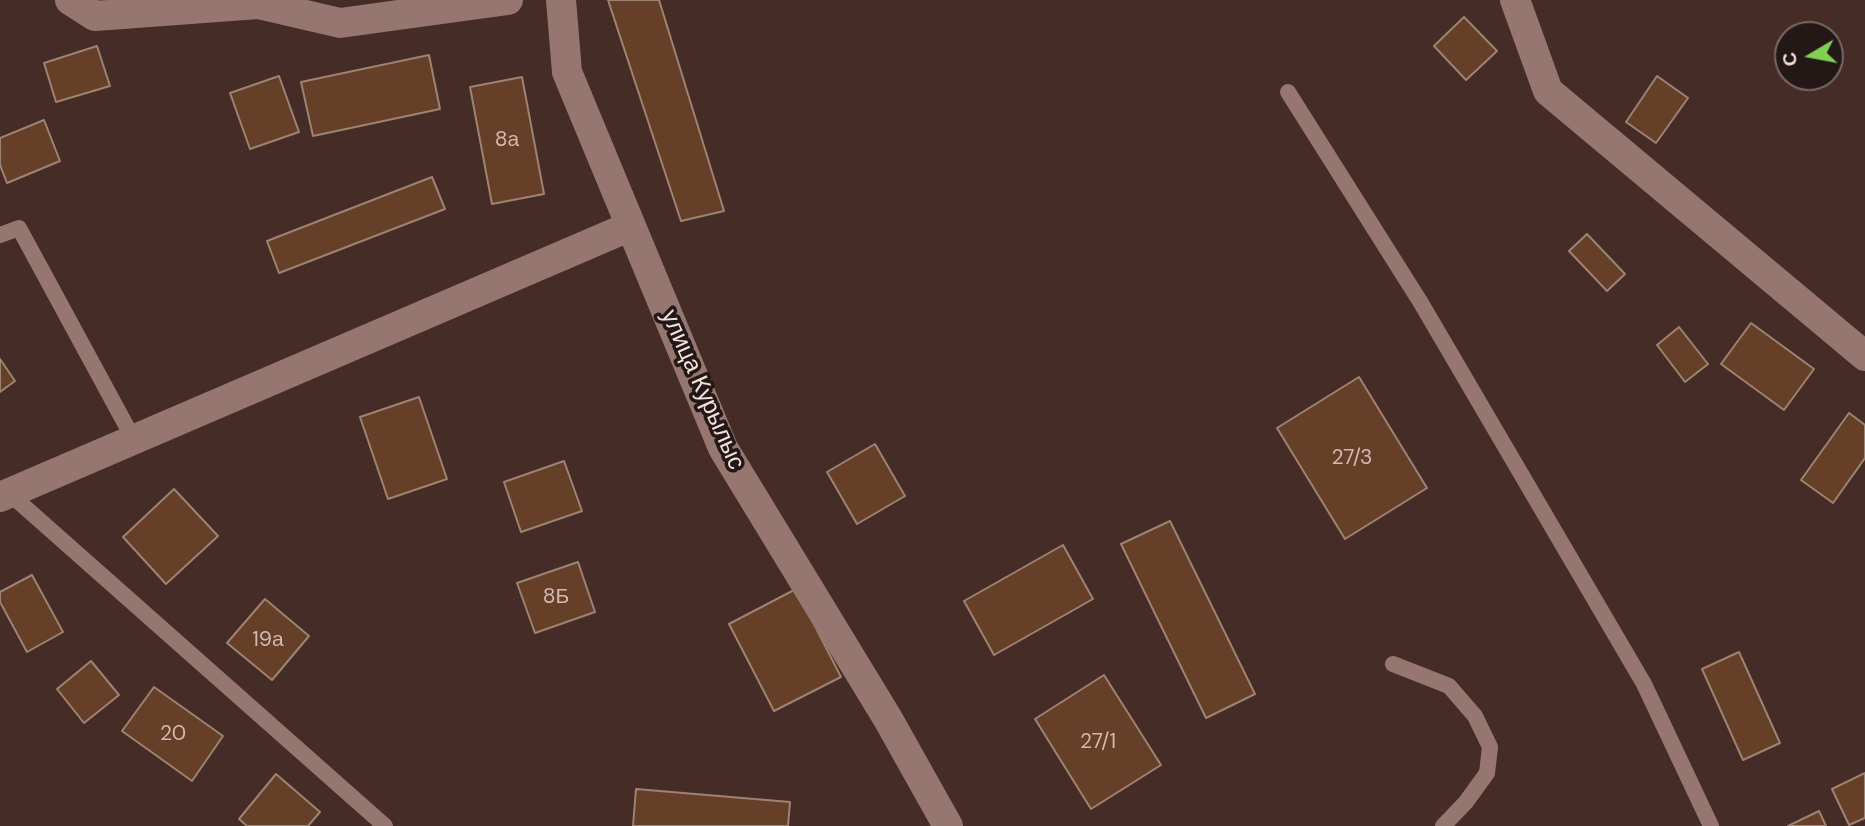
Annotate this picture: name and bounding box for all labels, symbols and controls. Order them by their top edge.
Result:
north arrow [1774,21,1844,91]
text: С [1776,50,1803,68]
house number: 8а [495,127,519,153]
street label: улица Курылыс [654,306,750,474]
house number: 27/3 [1332,445,1372,471]
house number: 8Б [543,584,569,610]
house number: 19а [252,627,284,653]
house number: 20 [160,721,186,747]
house number: 27/1 [1080,729,1116,755]

